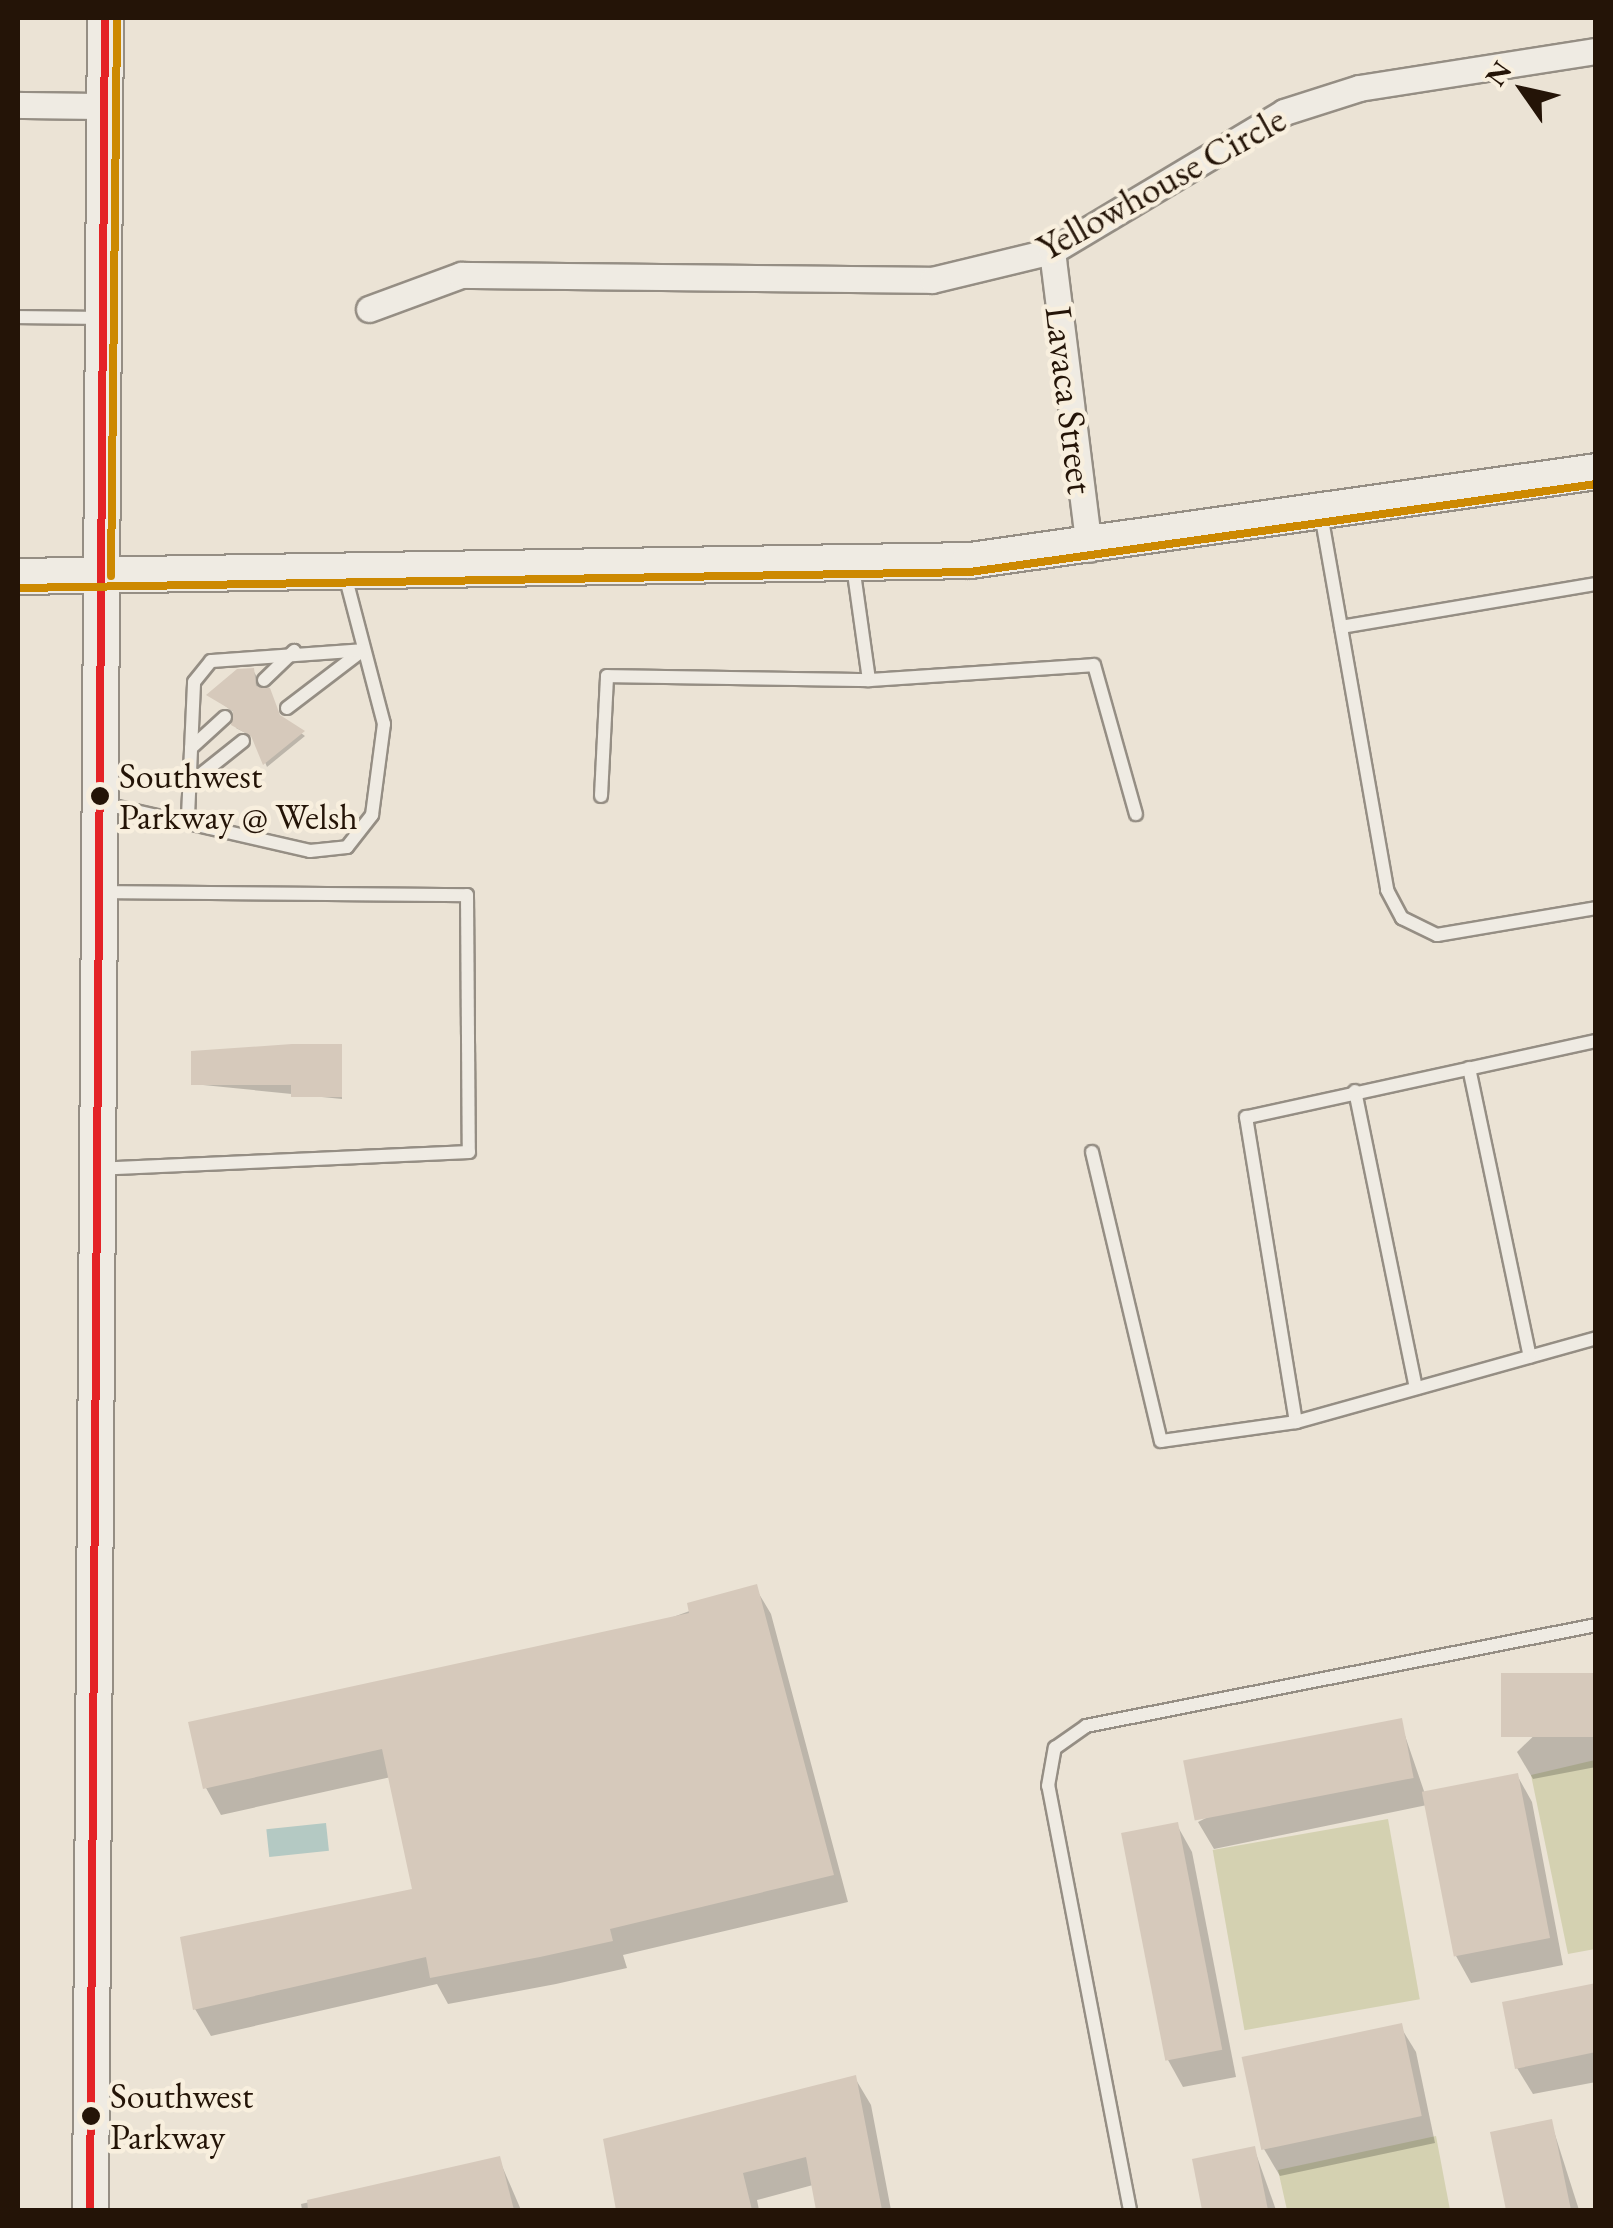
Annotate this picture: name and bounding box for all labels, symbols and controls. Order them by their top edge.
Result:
north arrow [1473,40,1573,140]
text: N [1477,54,1519,93]
street label: Yellowhouse Circle [1029,96,1293,270]
street label: Lavaca Street [1036,303,1104,497]
place label: Southwest Parkway @ Welsh [119,753,358,838]
marker: Southwest Parkway @ Welsh [90,786,110,806]
place label: Southwest Parkway [110,2073,253,2158]
marker: Southwest Parkway [81,2106,101,2126]

